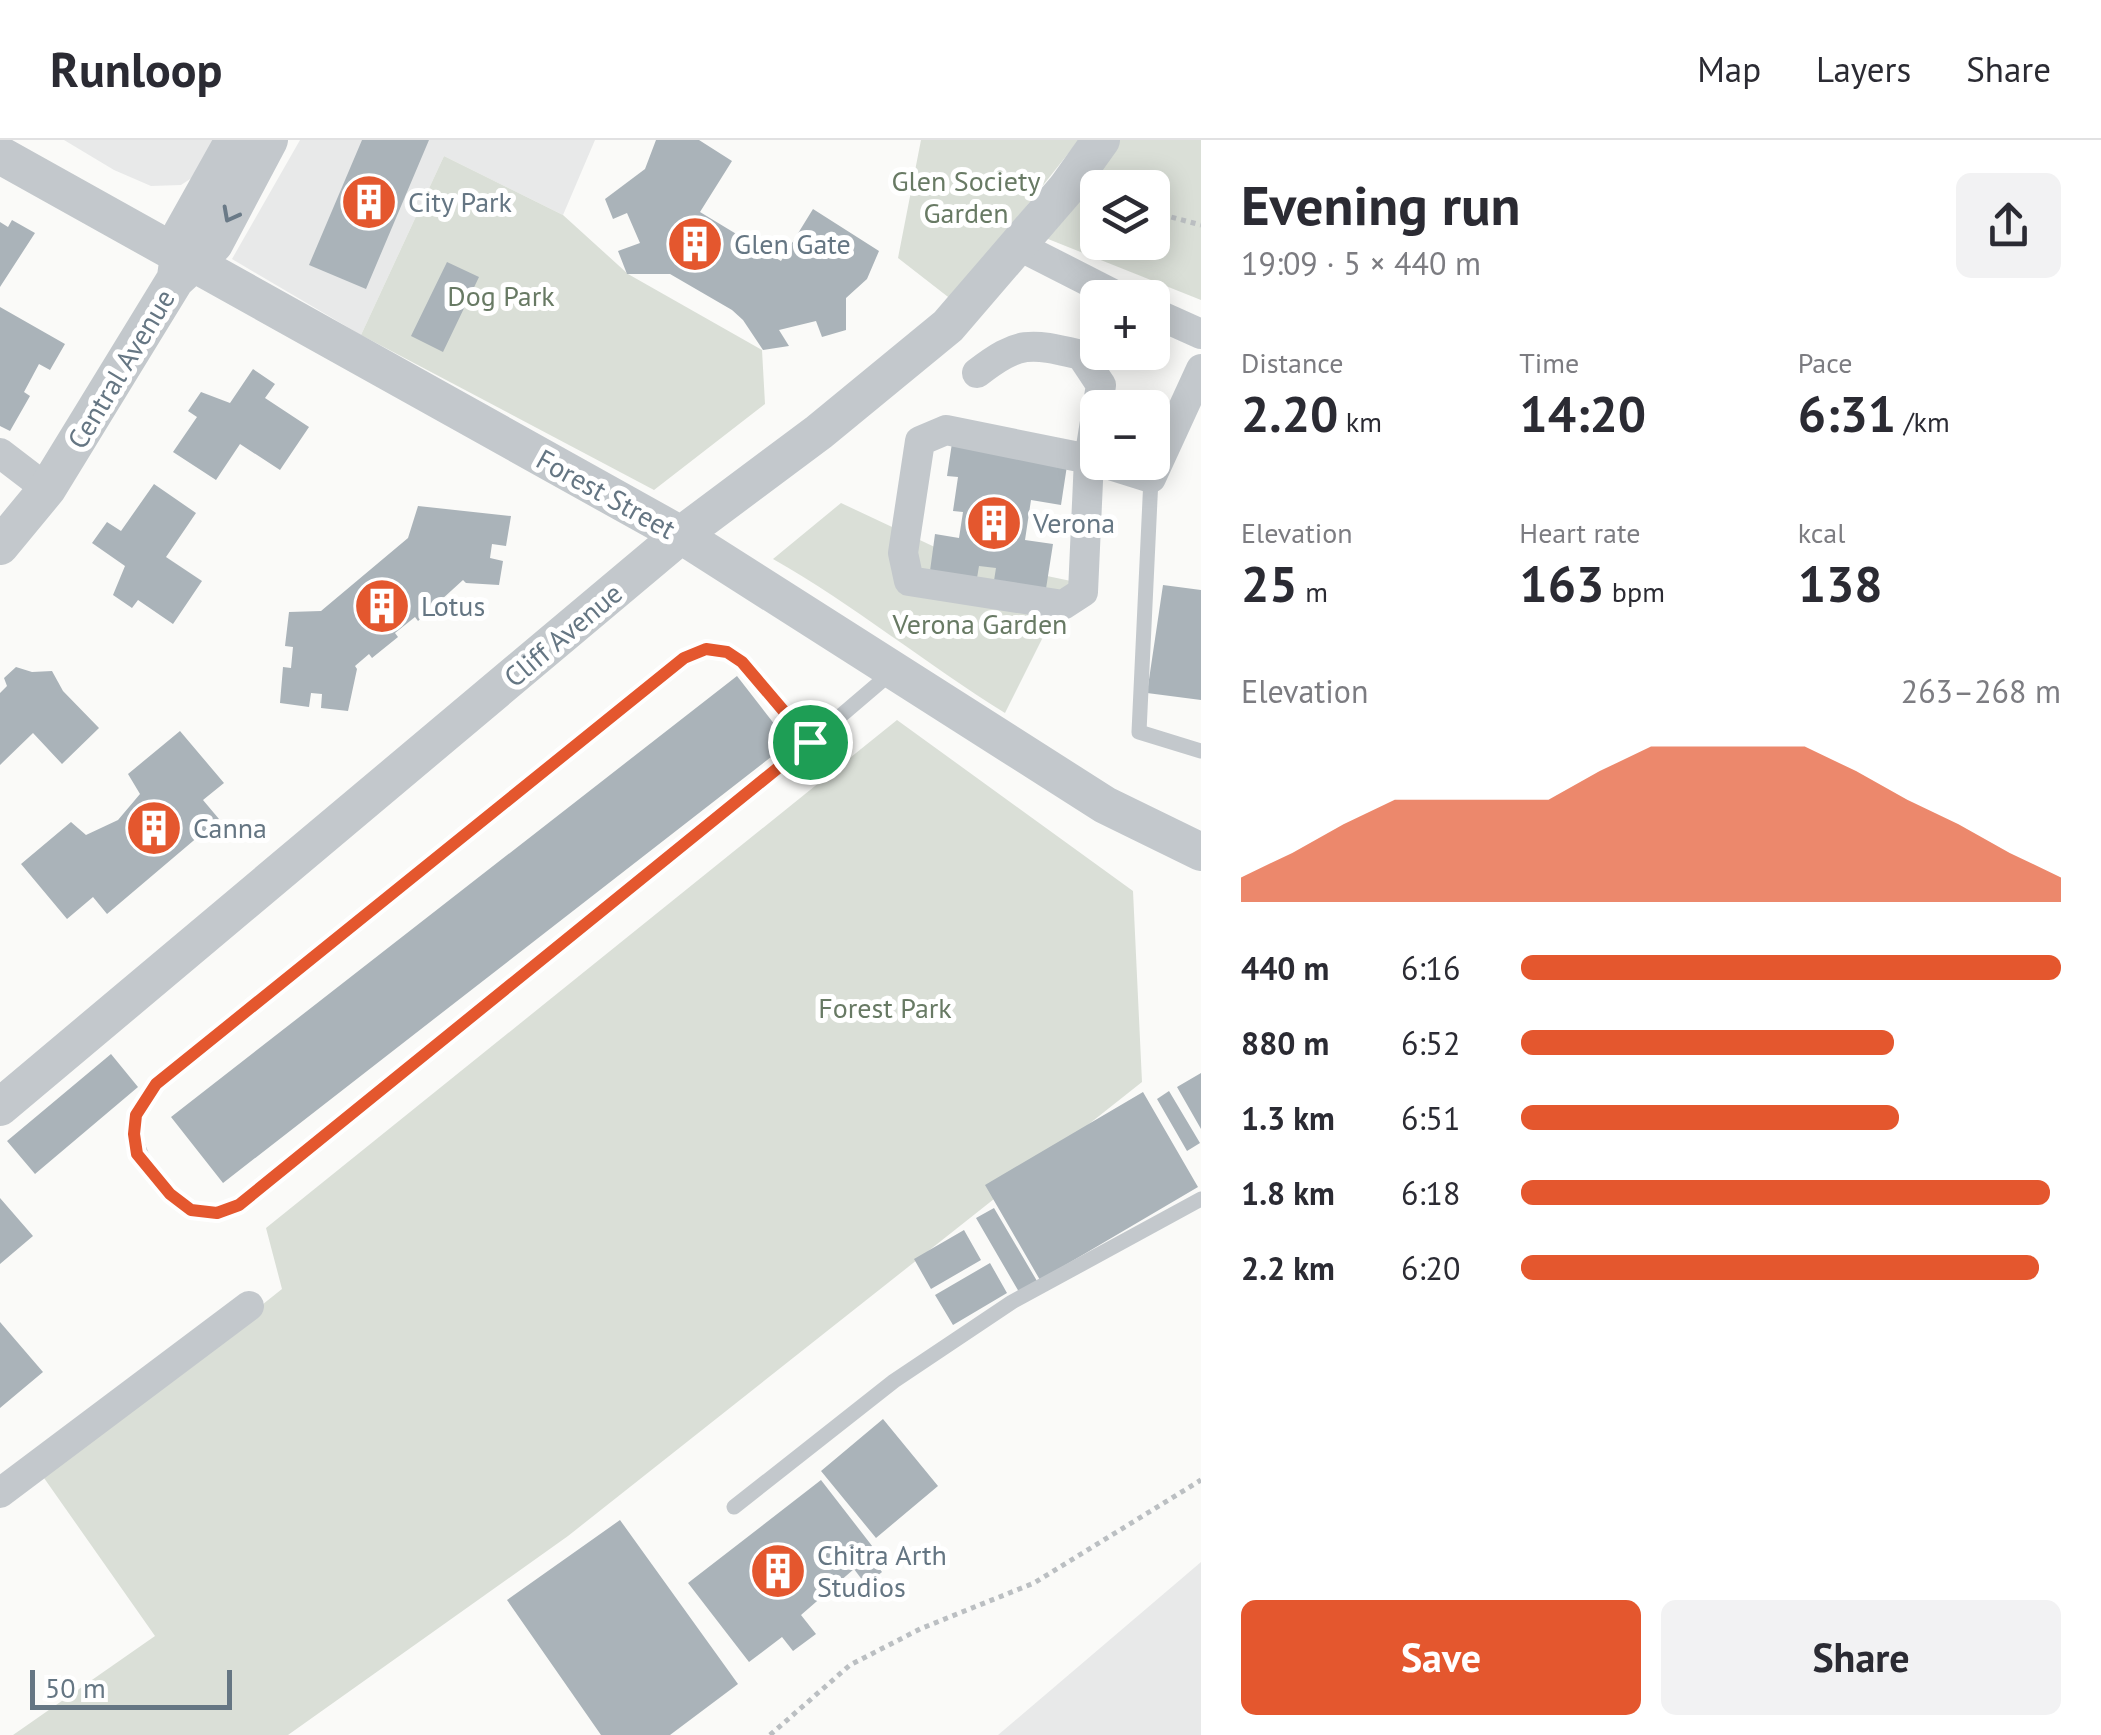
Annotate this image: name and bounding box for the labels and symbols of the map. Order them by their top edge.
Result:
park label: Glen Society Garden [891,162,1041,231]
building icon: City Park [339,172,399,232]
place label: City Park [408,183,513,220]
one-way arrow [222,205,242,223]
building icon: Glen Gate [665,214,725,274]
place label: Glen Gate [734,225,851,262]
park label: Dog Park [447,277,555,314]
street label: Central Avenue [58,282,183,455]
street label: Forest Street [530,440,683,547]
building icon: Verona [964,493,1024,553]
place label: Verona [1032,504,1115,541]
street label: Cliff Avenue [496,574,630,695]
building icon: Lotus [352,576,412,636]
place label: Lotus [421,587,485,624]
park label: Verona Garden [892,605,1067,642]
pin [768,700,853,785]
building icon: Canna [124,798,184,858]
place label: Canna [193,809,267,846]
park label: Forest Park [818,989,952,1026]
place label: Chitra Arth Studios [817,1536,947,1605]
building icon: Chitra Arth Studios [748,1541,808,1601]
scale bar [30,1665,232,1710]

